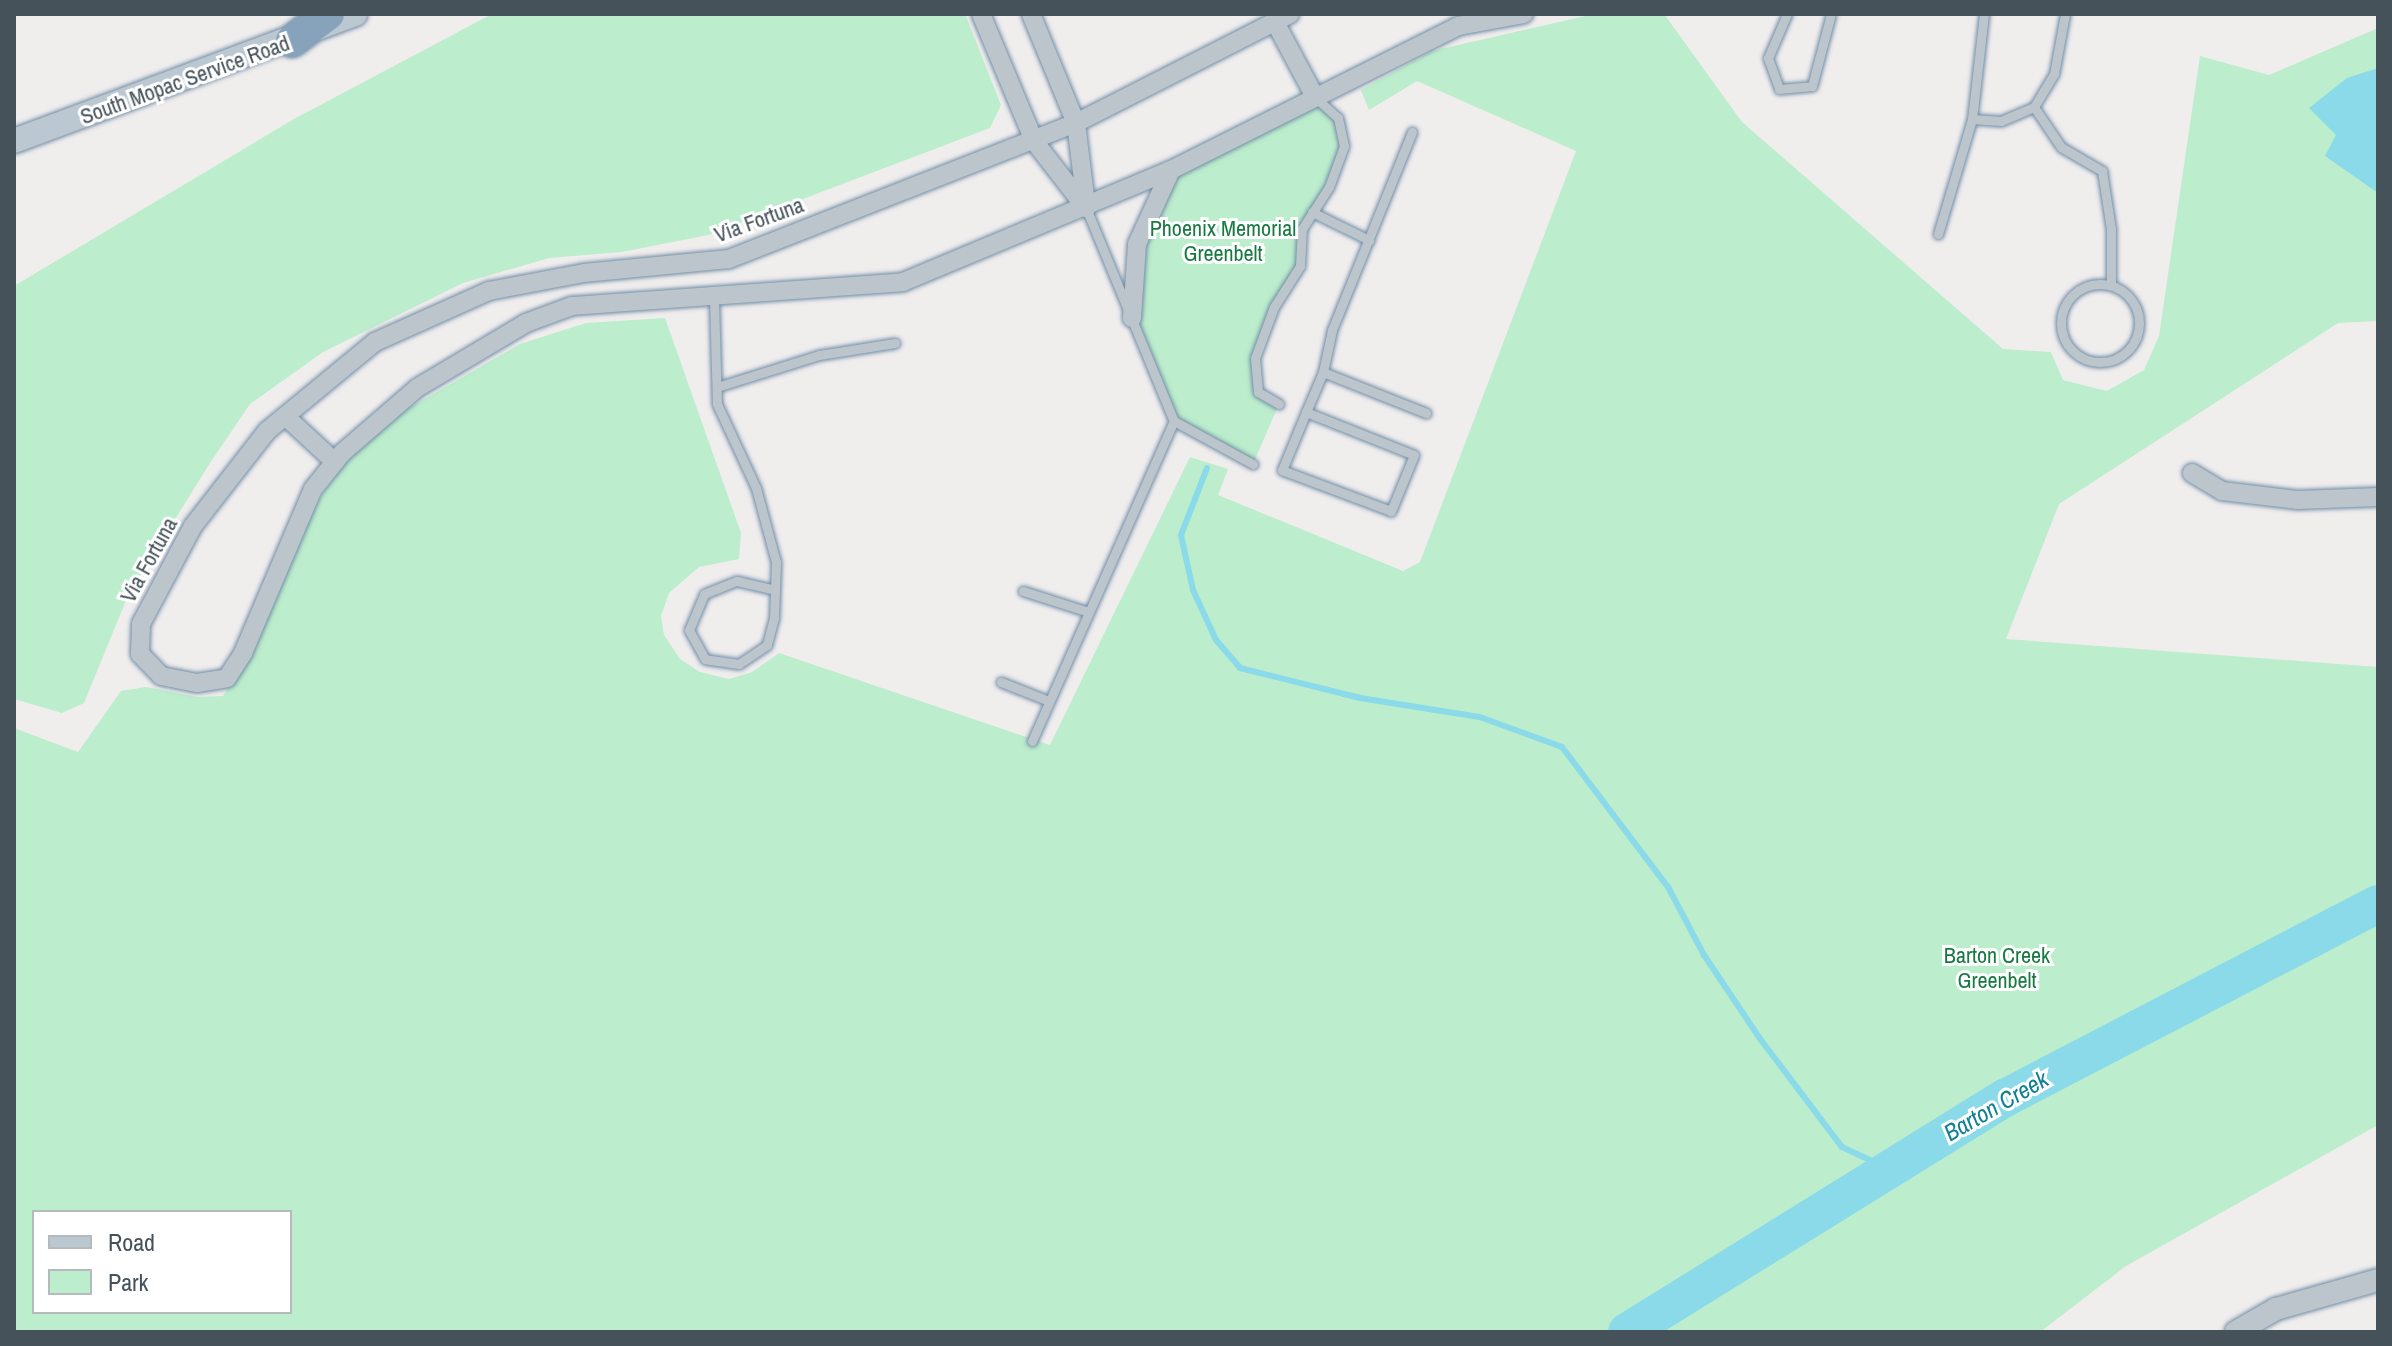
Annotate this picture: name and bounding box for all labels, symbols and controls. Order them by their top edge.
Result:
street label: South Mopac Service Road [77,30,293,130]
street label: Via Fortuna [711,192,807,248]
park label: Phoenix Memorial Greenbelt [1150,215,1296,266]
street label: Via Fortuna [115,513,183,607]
park label: Barton Creek Greenbelt [1944,942,2050,994]
water label: Barton Creek [1939,1065,2053,1147]
legend [32,1210,292,1314]
text: Road [108,1226,155,1258]
text: Park [108,1266,148,1298]

